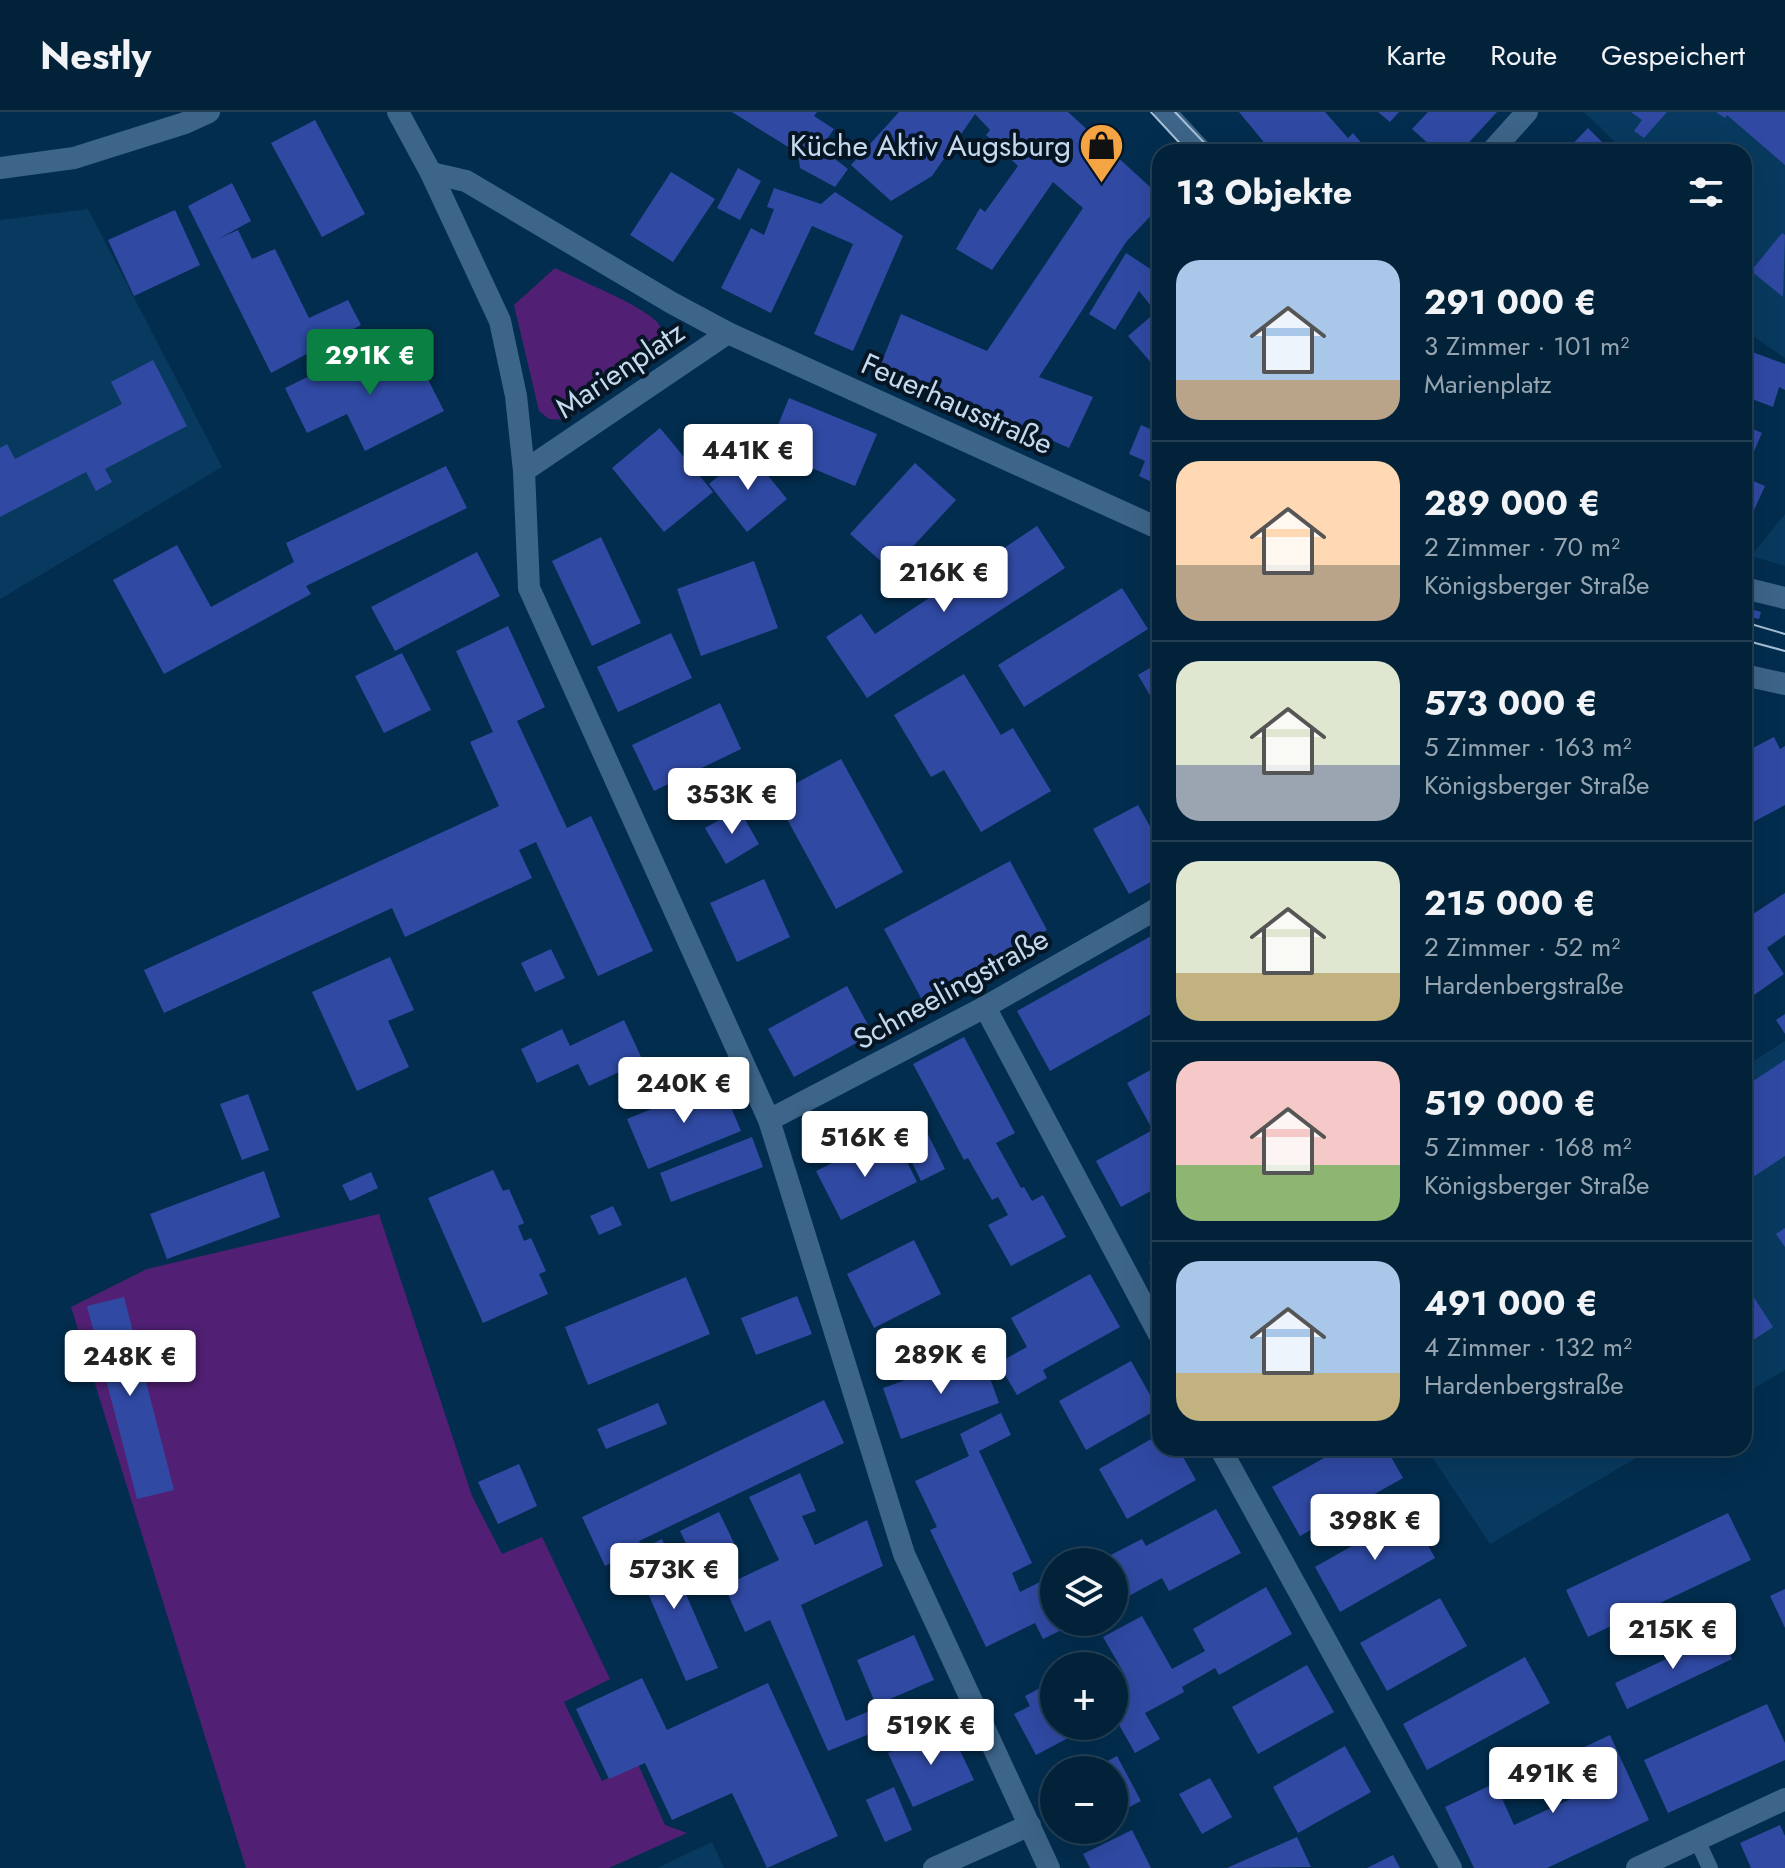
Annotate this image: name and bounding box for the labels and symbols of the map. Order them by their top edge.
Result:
shop icon: Küche Aktiv Augsburg [1078,122,1126,185]
place label: Küche Aktiv Augsburg [790,124,1071,167]
street label: Marienplatz [547,310,693,429]
pin: 291K € [305,329,435,397]
street label: Feuerhausstraße [855,342,1060,465]
pin: 441K € [683,424,813,492]
pin: 216K € [879,546,1009,614]
pin: 353K € [667,768,797,836]
street label: Schneelingstraße [845,917,1056,1060]
pin: 240K € [619,1057,749,1125]
pin: 516K € [800,1111,930,1179]
pin: 289K € [876,1328,1006,1396]
pin: 248K € [65,1330,195,1398]
pin: 398K € [1310,1494,1440,1562]
pin: 573K € [609,1543,739,1611]
pin: 215K € [1608,1603,1738,1671]
pin: 519K € [866,1699,996,1767]
pin: 491K € [1488,1747,1618,1815]

